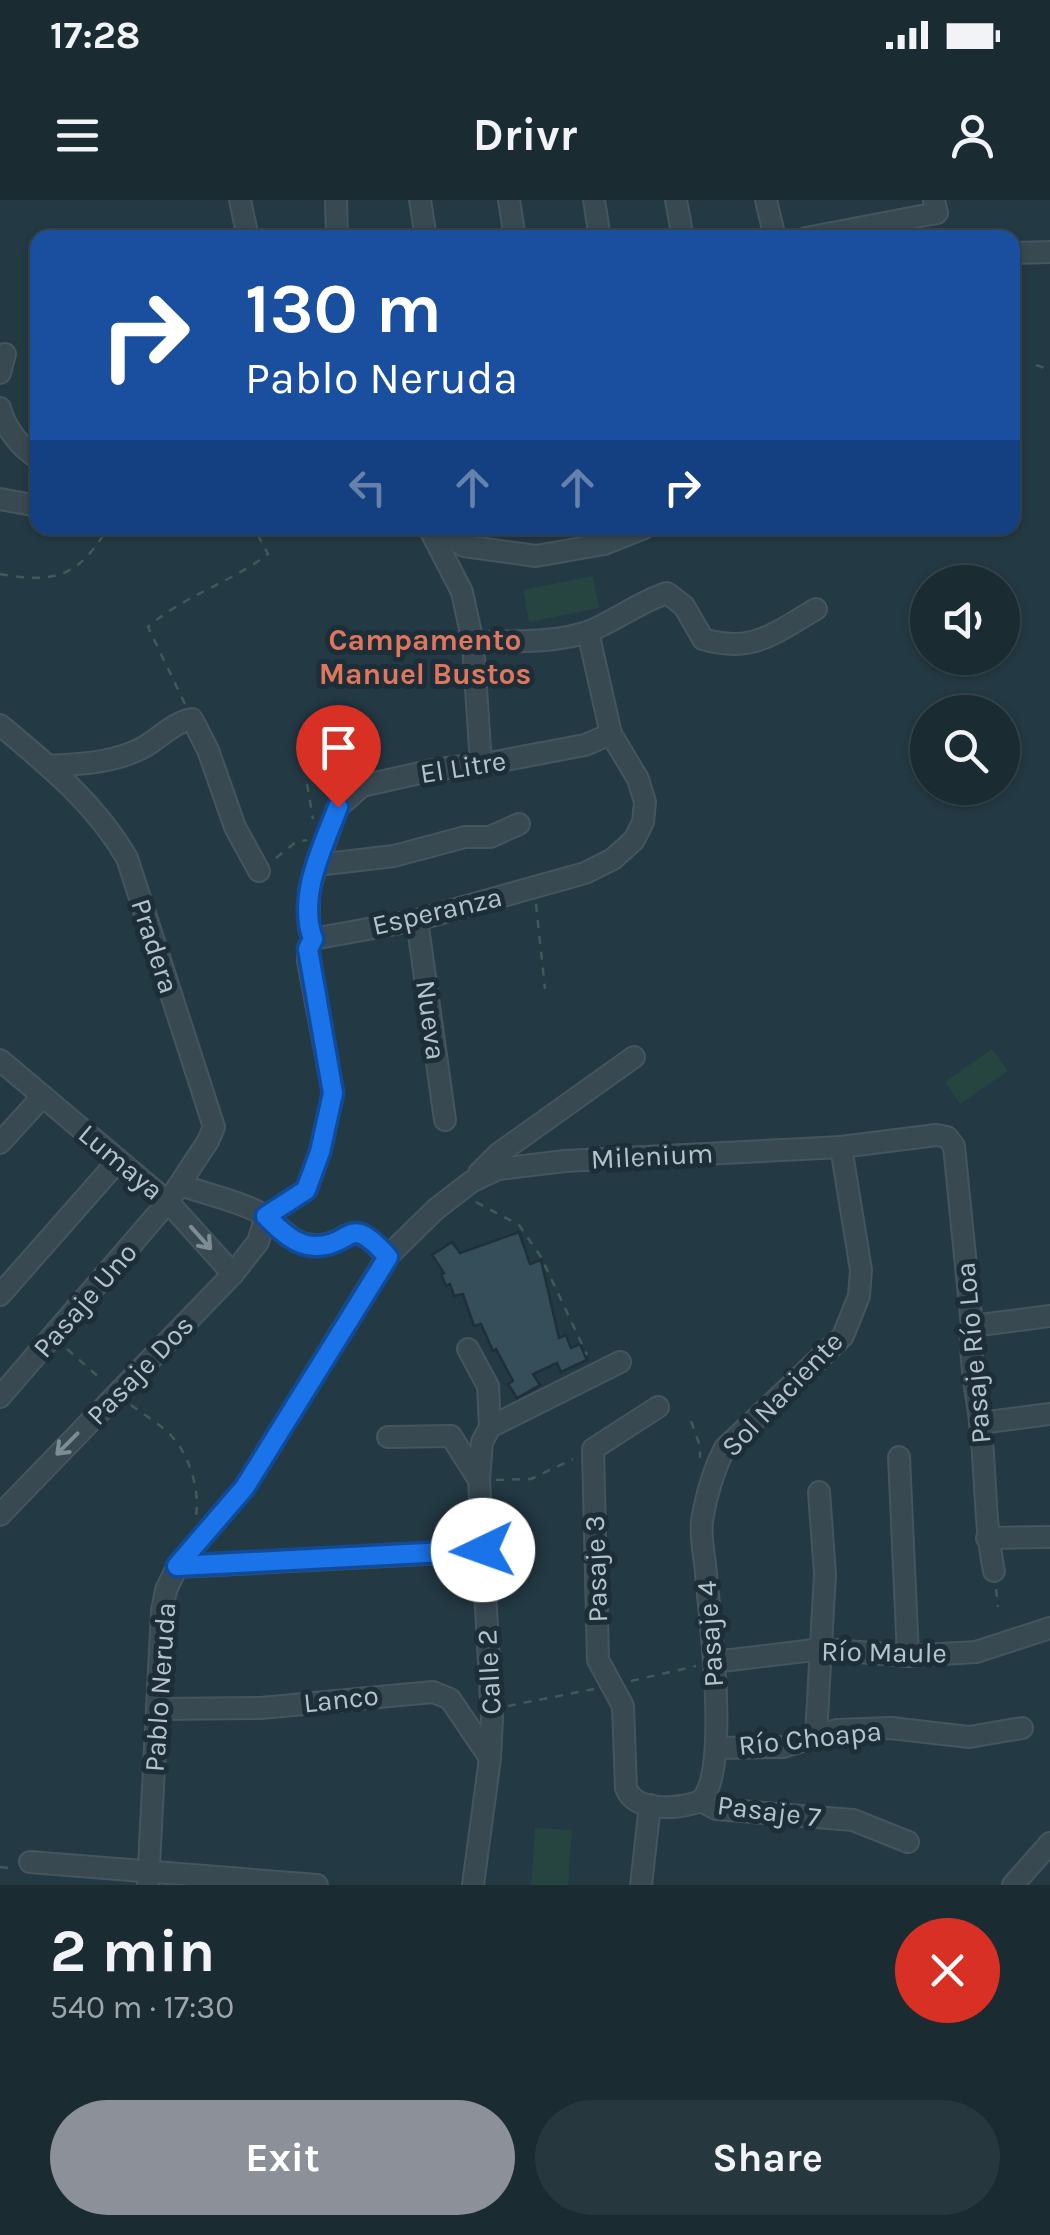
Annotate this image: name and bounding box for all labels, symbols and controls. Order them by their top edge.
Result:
text: 17:28 [50,13,140,58]
icon: menu [50,108,105,163]
icon: person [945,108,1000,163]
text: Drivr [473,109,577,161]
text: 130 m [245,268,442,350]
icon: right [80,270,210,400]
text: Pablo Neruda [245,352,518,404]
icon: left [340,460,395,515]
icon: ahead [445,460,500,515]
icon: ahead [550,460,605,515]
icon: right [655,460,710,515]
map controls [910,565,1020,805]
button: sound [910,565,1020,675]
district label: Campamento Manuel Bustos [319,622,531,692]
button: search [910,695,1020,805]
pin [296,705,381,808]
icon: arrive [311,720,366,775]
street label: El Litre [418,744,508,790]
street label: Esperanza [369,880,505,942]
street label: Pradera [124,895,186,997]
street label: Nueva [409,978,453,1062]
street label: Lumaya [72,1117,170,1207]
street label: Milenium [590,1136,714,1176]
one-way arrow [189,1225,212,1250]
street label: Pasaje Uno [26,1236,144,1364]
street label: Pasaje Río Loa [949,1261,997,1445]
street label: Pasaje Dos [80,1308,200,1432]
street label: Sol Naciente [714,1325,850,1463]
one-way arrow [56,1432,80,1456]
position arrow [431,1498,535,1602]
street label: Pasaje 3 [578,1515,614,1623]
street label: Pasaje 4 [690,1579,730,1688]
street label: Pablo Neruda [138,1601,182,1773]
street label: Calle 2 [470,1628,508,1716]
street label: Río Maule [821,1634,947,1670]
street label: Lanco [302,1679,380,1719]
street label: Río Choapa [737,1714,883,1762]
street label: Pasaje 7 [715,1788,823,1834]
text: 2 min [50,1916,215,1986]
button: close [895,1918,1000,2023]
text: 540 m · 17:30 [50,1989,234,2026]
button: Exit [50,2100,515,2215]
button: Share [535,2100,1000,2215]

